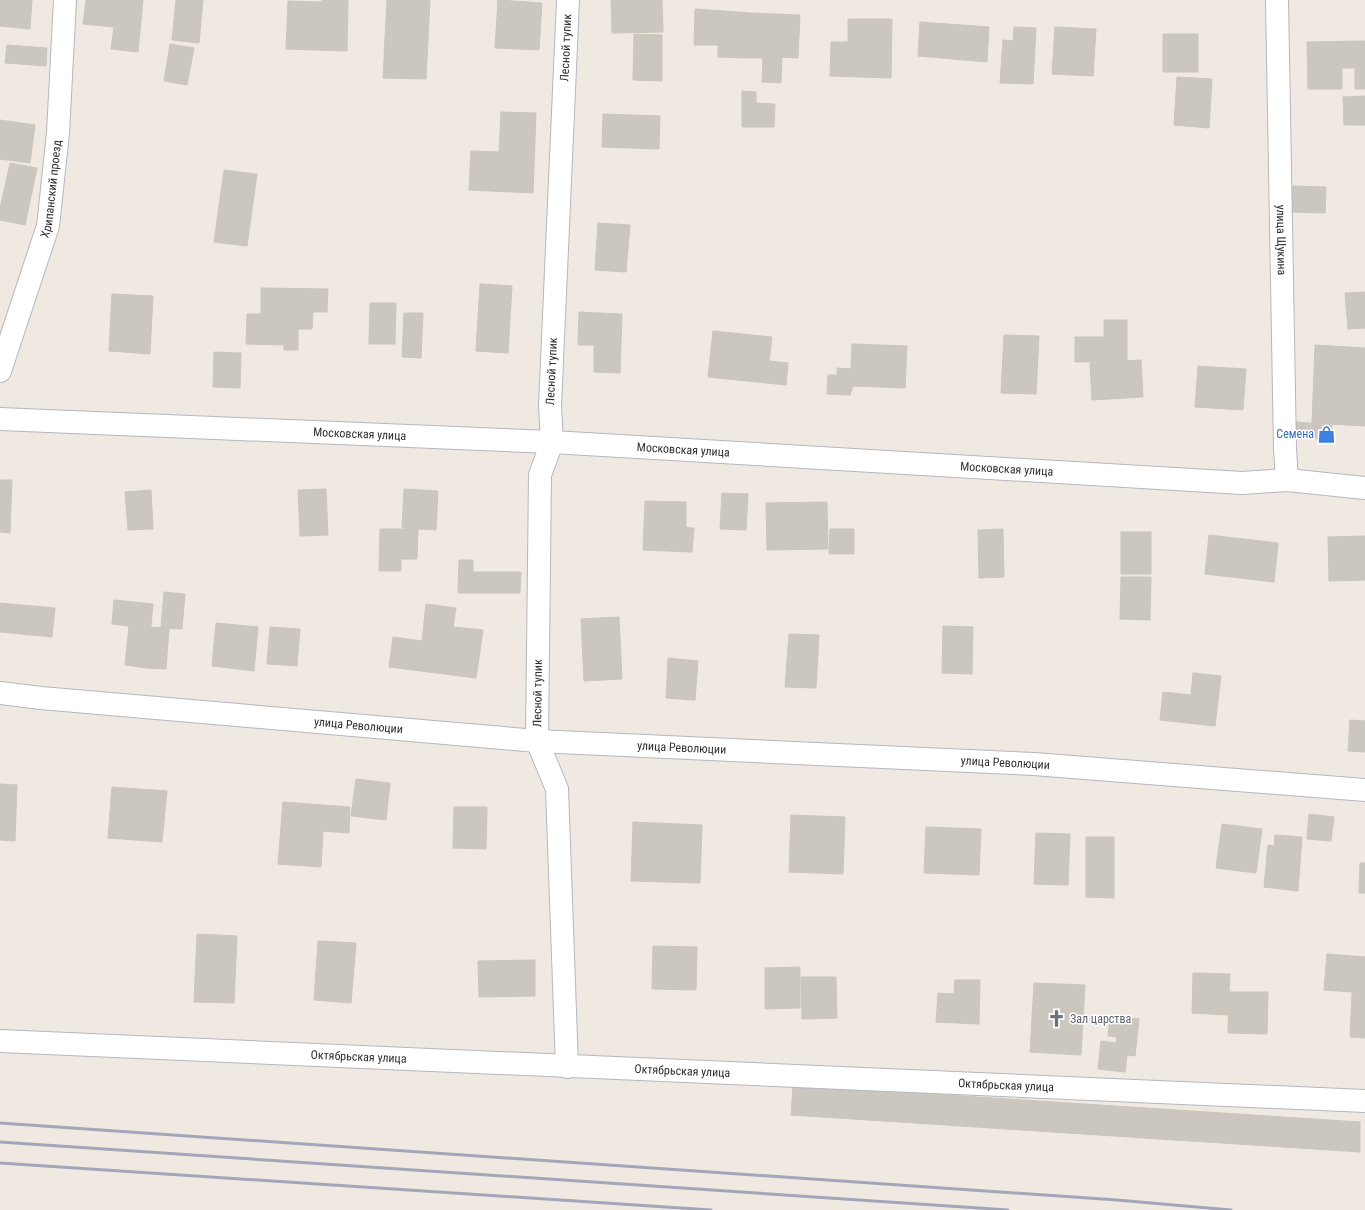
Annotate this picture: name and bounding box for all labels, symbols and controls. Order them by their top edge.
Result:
street label: Лесной тупик [557,13,574,82]
street label: Хрипанский проезд [38,139,64,240]
street label: улица Щукина [1274,204,1289,276]
street label: Лесной тупик [543,337,560,406]
shop icon: Семена [1317,424,1337,444]
street label: Московская улица [313,425,407,443]
place label: Семена [1276,427,1314,441]
street label: Московская улица [636,440,730,460]
street label: Московская улица [960,459,1054,479]
street label: Лесной тупик [530,659,545,727]
street label: улица Революции [313,715,404,736]
street label: улица Революции [637,739,727,757]
street label: улица Революции [960,754,1050,772]
church icon: Зал царства [1047,1009,1067,1029]
place label: Зал царства [1070,1012,1131,1026]
street label: Октябрьская улица [310,1048,407,1066]
street label: Октябрьская улица [634,1062,731,1080]
street label: Октябрьская улица [958,1076,1055,1094]

